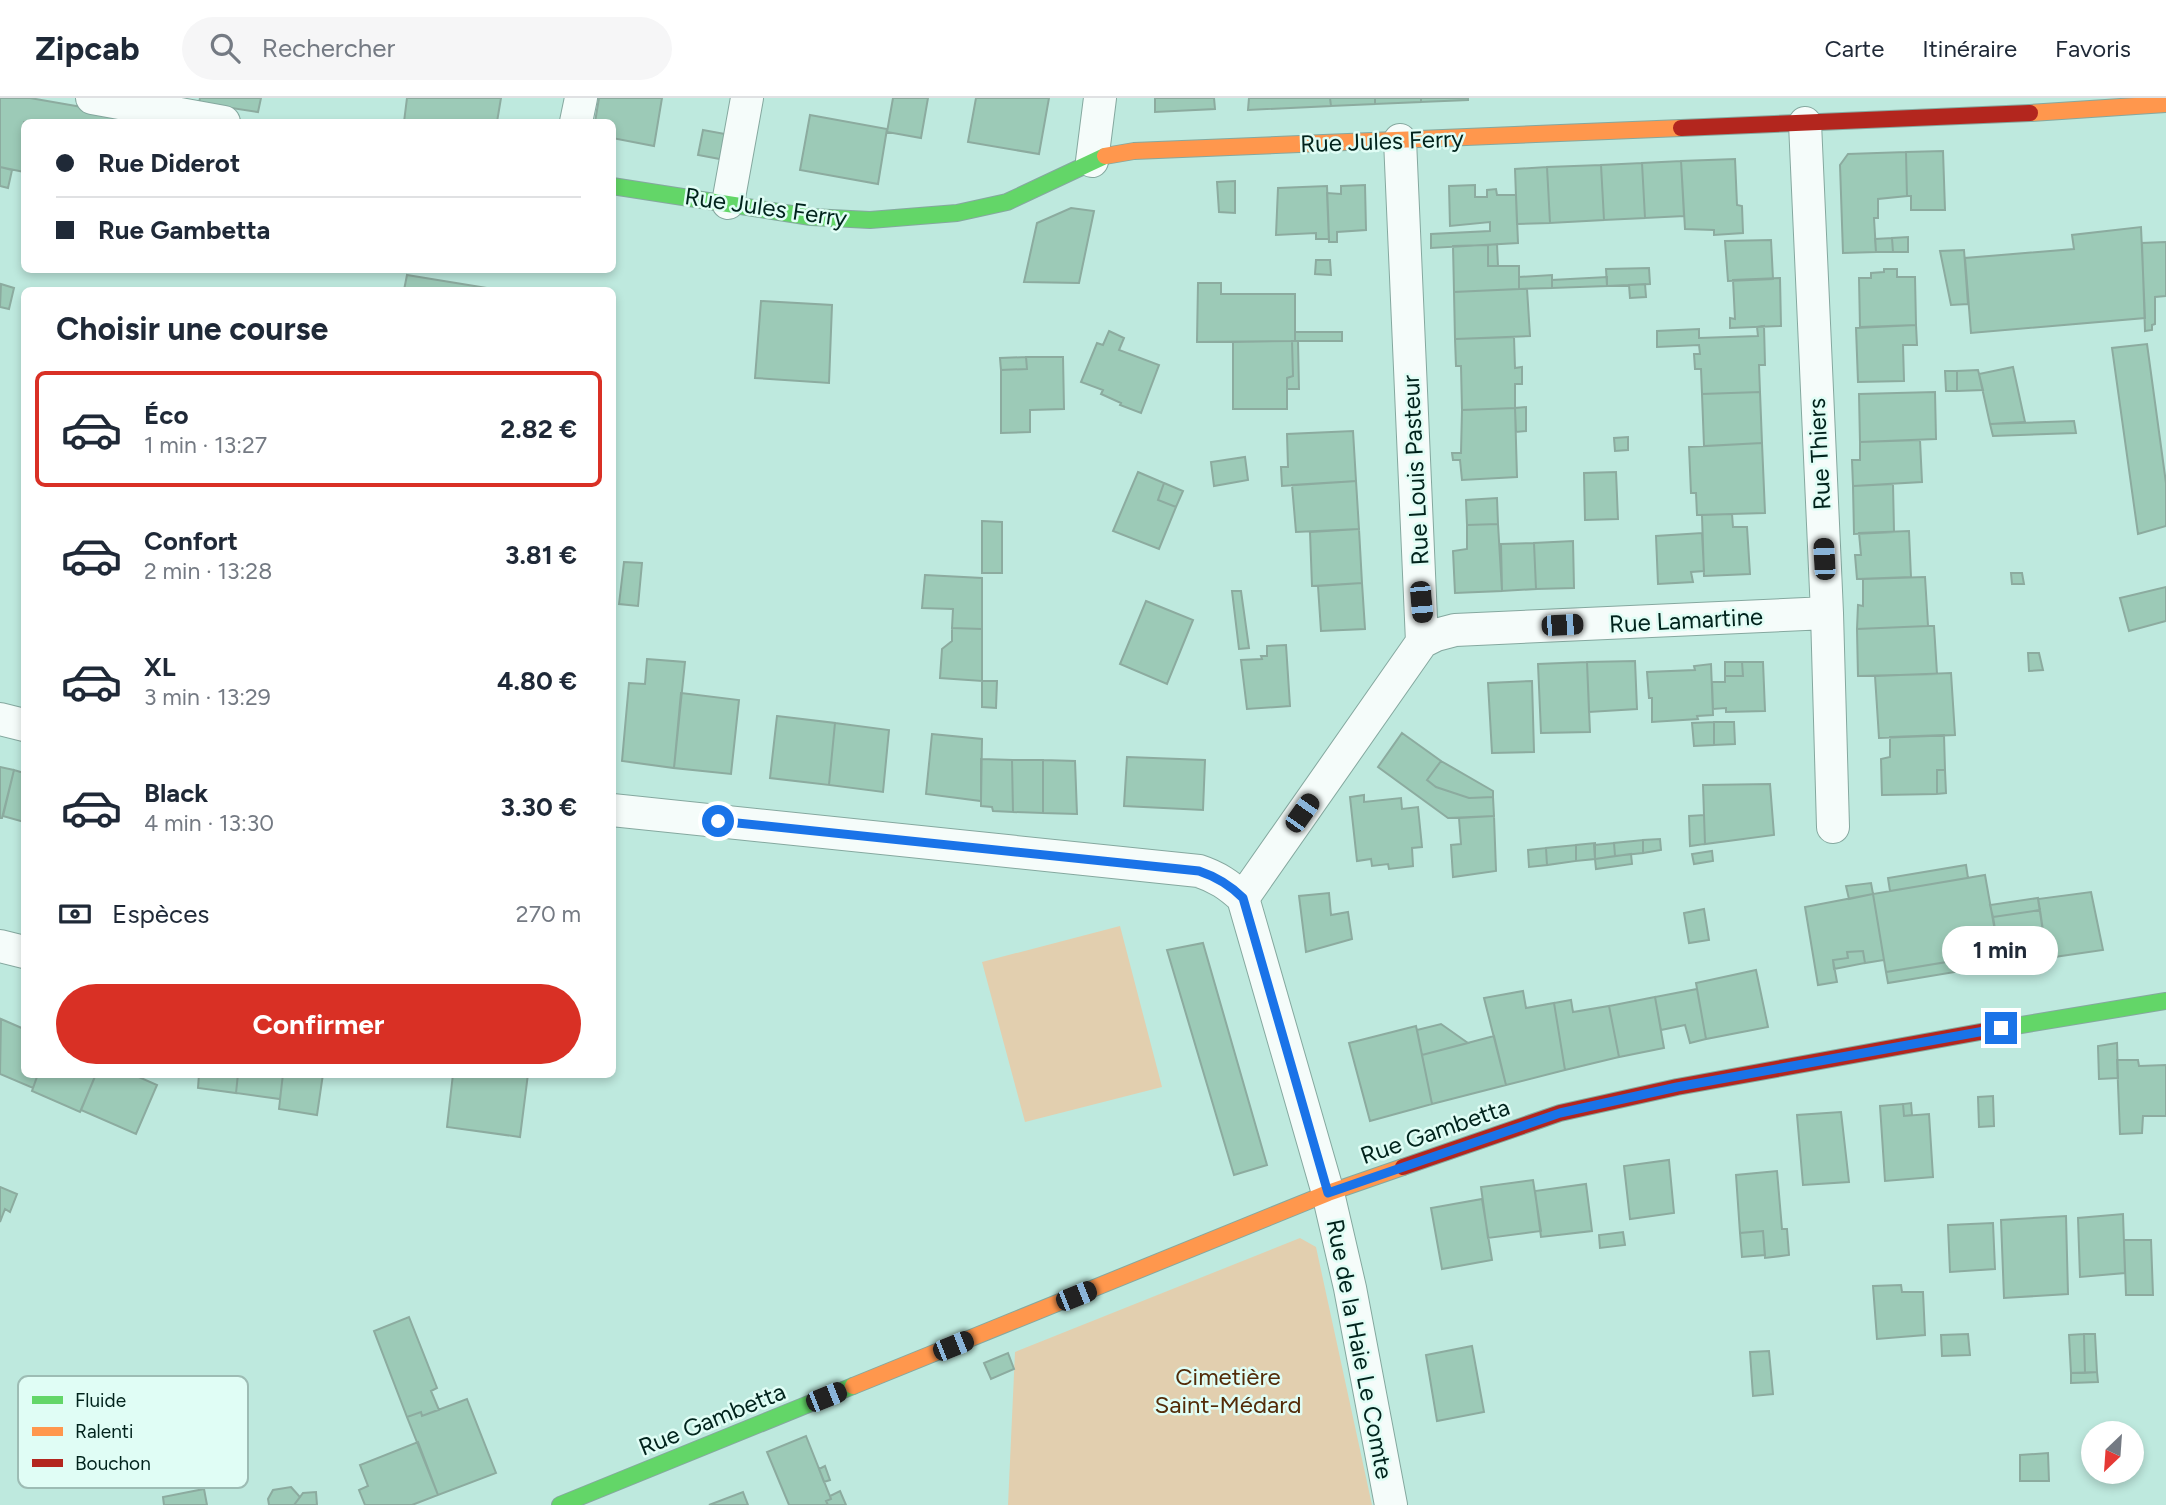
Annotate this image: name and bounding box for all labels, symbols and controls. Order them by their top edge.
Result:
search box [182,17,672,80]
text: Zipcab [35,29,140,68]
icon: search [206,29,244,67]
text: Rechercher [262,32,395,64]
text: Carte [1824,34,1884,63]
text: Itinéraire [1922,34,2017,63]
text: Favoris [2055,34,2131,63]
street label: Rue Jules Ferry [1300,124,1465,158]
text: Rue Diderot [98,147,240,179]
street label: Rue Jules Ferry [683,181,849,233]
text: Rue Gambetta [98,214,270,246]
text: Choisir une course [56,310,328,348]
street label: Rue Louis Pasteur [1396,374,1434,566]
street label: Rue Thiers [1802,397,1836,511]
icon: car [60,398,123,461]
text: Éco [144,399,189,431]
text: 2.82 € [500,413,577,445]
text: 1 min · 13:27 [144,431,267,459]
icon: car [60,524,123,587]
text: Confort [144,525,238,557]
car [1813,537,1836,581]
text: 3.81 € [505,539,577,571]
text: 2 min · 13:28 [144,557,272,585]
car [1409,580,1434,624]
street label: Rue Lamartine [1608,601,1764,639]
car [1541,613,1584,637]
icon: car [60,650,123,713]
text: XL [144,651,176,683]
text: 4.80 € [497,665,577,697]
text: 3 min · 13:29 [144,683,271,711]
icon: car [60,776,123,839]
text: Black [144,777,208,809]
car [1282,790,1323,836]
text: 3.30 € [501,791,577,823]
route start [702,805,734,837]
text: 4 min · 13:30 [144,809,274,837]
icon: cash [56,895,94,933]
text: Espèces [112,898,209,930]
text: 270 m [516,900,581,928]
callout: 1 min [1943,926,2059,976]
text: 1 min [1973,936,2027,964]
button: Confirmer [56,984,581,1064]
route end [1985,1012,2017,1044]
street label: Rue Gambetta [1357,1092,1513,1170]
street label: Rue de la Haie Le Comte [1321,1217,1399,1481]
car [1053,1278,1100,1314]
car [930,1328,977,1364]
park label: Cimetière Saint-Médard [1155,1362,1301,1419]
legend [18,1376,248,1488]
street label: Rue Gambetta [634,1376,790,1462]
car [803,1379,850,1415]
text: Fluide [75,1389,126,1412]
text: Ralenti [75,1420,133,1443]
north arrow [2081,1421,2144,1484]
map controls [2081,1421,2144,1484]
text: Bouchon [75,1452,151,1475]

